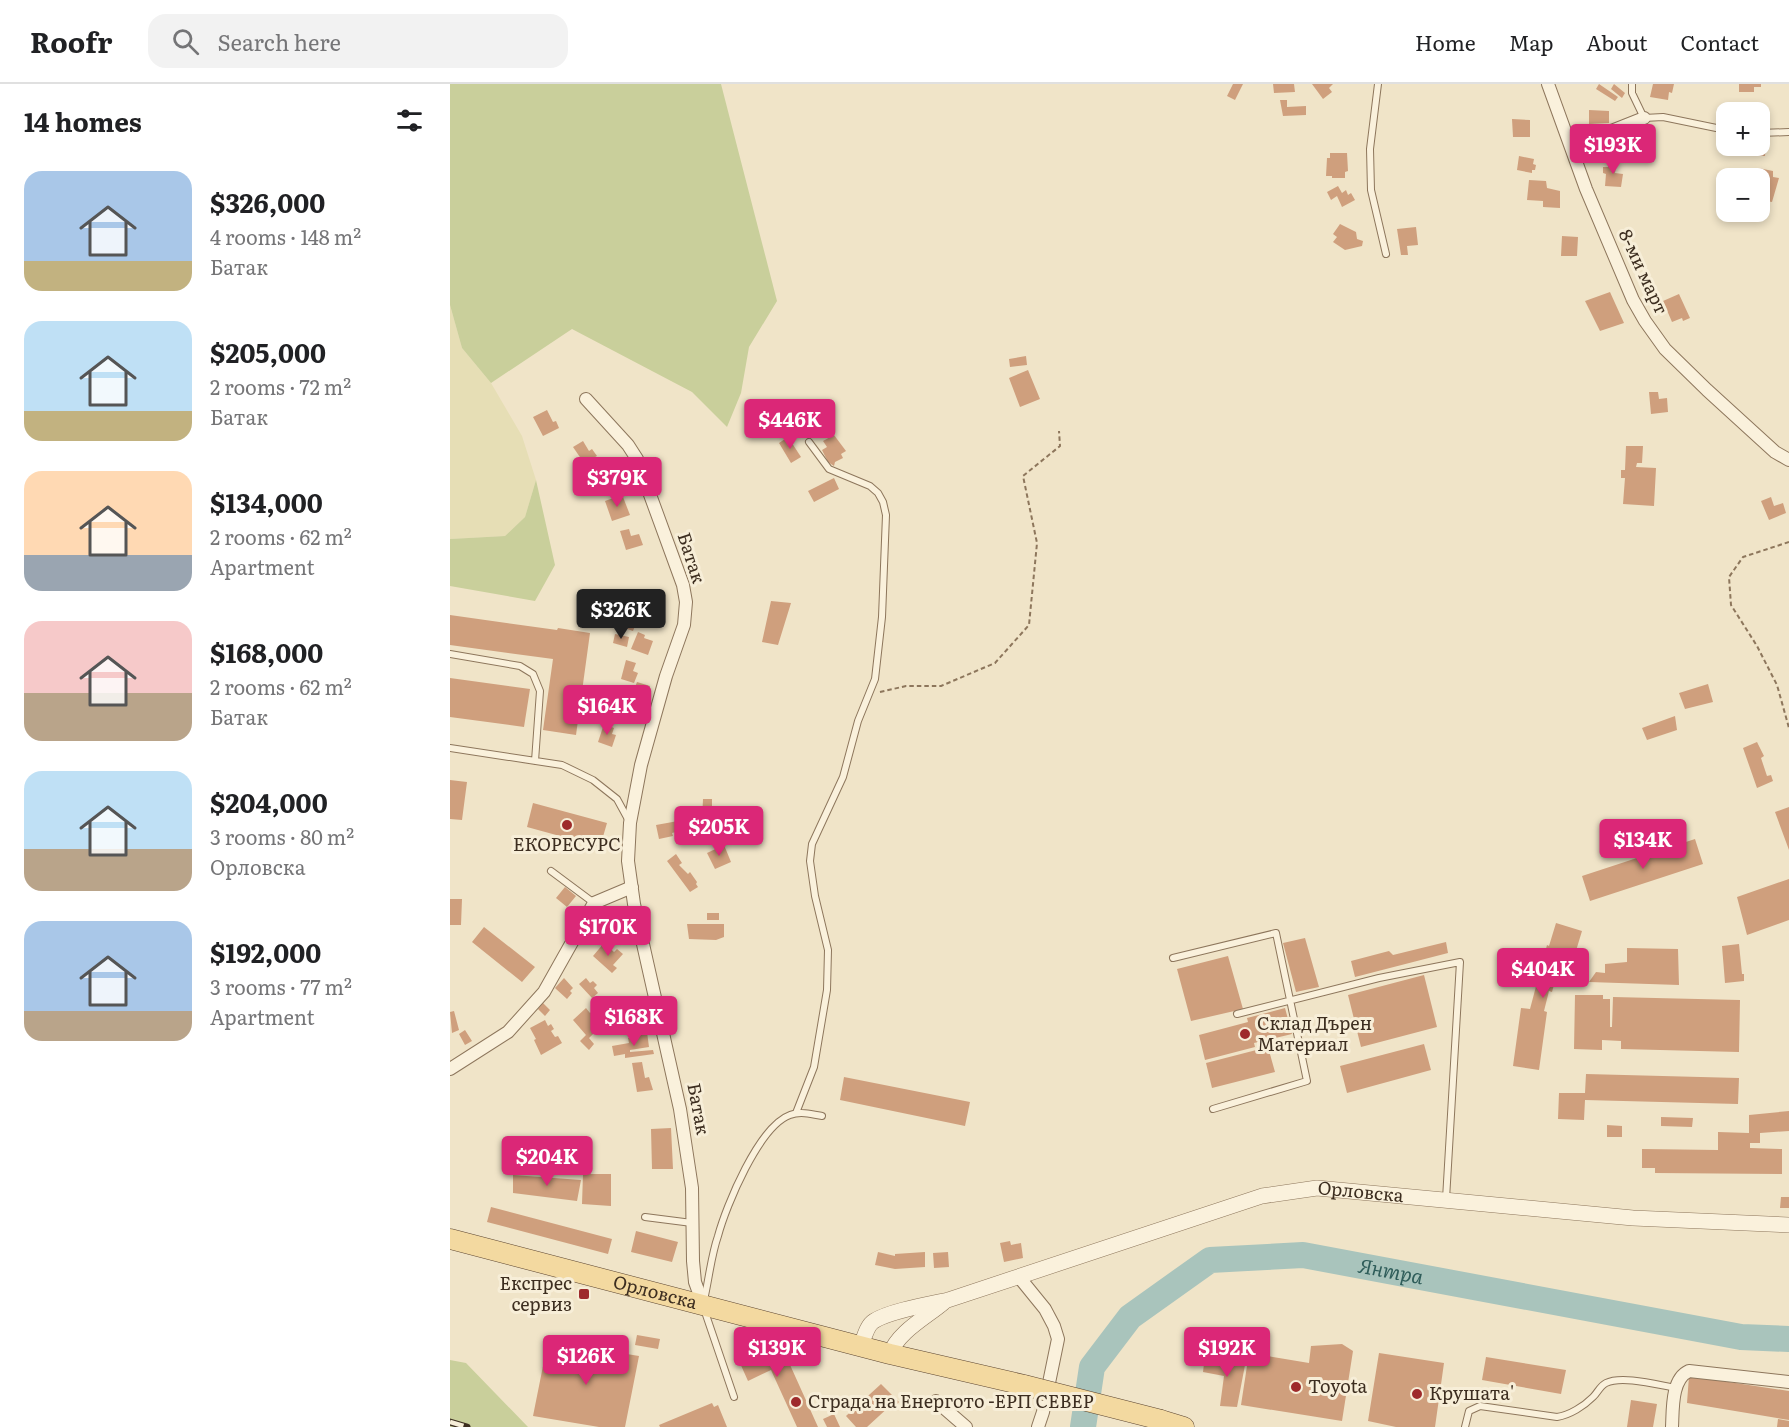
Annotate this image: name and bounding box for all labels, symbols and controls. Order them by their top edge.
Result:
search box [148,14,568,68]
text: Roofr [30,20,112,62]
icon: search [169,25,202,58]
text: Search here [217,25,341,58]
text: Home [1415,26,1476,57]
text: Map [1509,26,1553,57]
text: About [1586,26,1648,57]
text: Contact [1681,26,1759,57]
text: 14 homes [24,101,142,140]
map controls [1716,102,1770,222]
button: + [1716,102,1770,156]
icon: filters [393,104,426,137]
pin: $193K [1571,124,1655,175]
text: $193K [1584,128,1642,158]
button: − [1716,168,1770,222]
text: $326,000 [210,182,325,221]
icon: home [72,195,144,267]
text: 4 rooms · 148 m² [210,221,361,251]
street label: 8-ми март [1613,224,1676,318]
text: Батак [210,251,268,281]
text: $205,000 [210,332,326,371]
icon: home [72,345,144,417]
text: 2 rooms · 72 m² [210,371,351,401]
pin: $446K [748,399,832,450]
text: Батак [210,401,268,431]
text: $446K [758,403,822,433]
pin: $379K [575,457,659,508]
text: $379K [587,461,647,491]
text: $134,000 [210,482,323,521]
icon: home [72,495,144,567]
text: 2 rooms · 62 m² [210,521,352,551]
street label: Батак [672,529,713,587]
text: Apartment [210,551,315,581]
pin: $326K [579,589,663,640]
text: $326K [591,593,651,623]
text: $168,000 [210,632,323,671]
icon: home [72,645,144,717]
text: 2 rooms · 62 m² [210,671,352,701]
pin: $164K [565,685,649,736]
text: $164K [577,689,637,719]
text: Батак [210,701,268,731]
text: $204,000 [210,782,328,821]
icon: home [72,795,144,867]
pin: $205K [677,806,761,857]
text: $205K [688,810,750,840]
marker: ЕКОРЕСУРС [560,818,574,832]
pin: $134K [1601,819,1685,870]
text: 3 rooms · 80 m² [210,821,354,851]
text: $134K [1613,823,1673,853]
place label: ЕКОРЕСУРС [513,830,621,857]
text: Орловска [210,851,306,881]
pin: $170K [566,906,650,957]
text: $170K [579,910,637,940]
text: $192,000 [210,932,321,971]
icon: home [72,945,144,1017]
pin: $404K [1501,948,1585,999]
text: $404K [1511,952,1575,982]
text: 3 rooms · 77 m² [210,971,352,1001]
pin: $168K [592,996,676,1047]
text: $168K [604,1000,664,1030]
text: Apartment [210,1001,315,1031]
place label: Склад Дърен Материал [1257,1009,1372,1057]
marker: Склад Дърен Материал [1238,1027,1252,1041]
street label: Батак [681,1080,718,1137]
pin: $204K [505,1136,589,1187]
text: $204K [516,1140,578,1170]
street label: Орловска [1317,1173,1405,1208]
water label: Янтра [1356,1249,1427,1290]
street label: Орловска [610,1267,701,1315]
place label: Експрес сервиз [499,1269,572,1317]
marker: Експрес сервиз [577,1287,591,1301]
pin: $139K [735,1327,819,1378]
pin: $192K [1185,1327,1269,1378]
text: $139K [748,1331,806,1361]
text: $192K [1198,1331,1256,1361]
pin: $126K [544,1335,628,1386]
text: $126K [557,1339,615,1369]
place label: Toyota [1308,1372,1368,1399]
place label: Крушата' [1429,1379,1514,1406]
marker: Toyota [1289,1380,1303,1394]
place label: Сграда на Енергото -ЕРП СЕВЕР [808,1387,1094,1414]
marker: Крушата' [1410,1387,1424,1401]
marker: Сграда на Енергото -ЕРП СЕВЕР [789,1395,803,1409]

